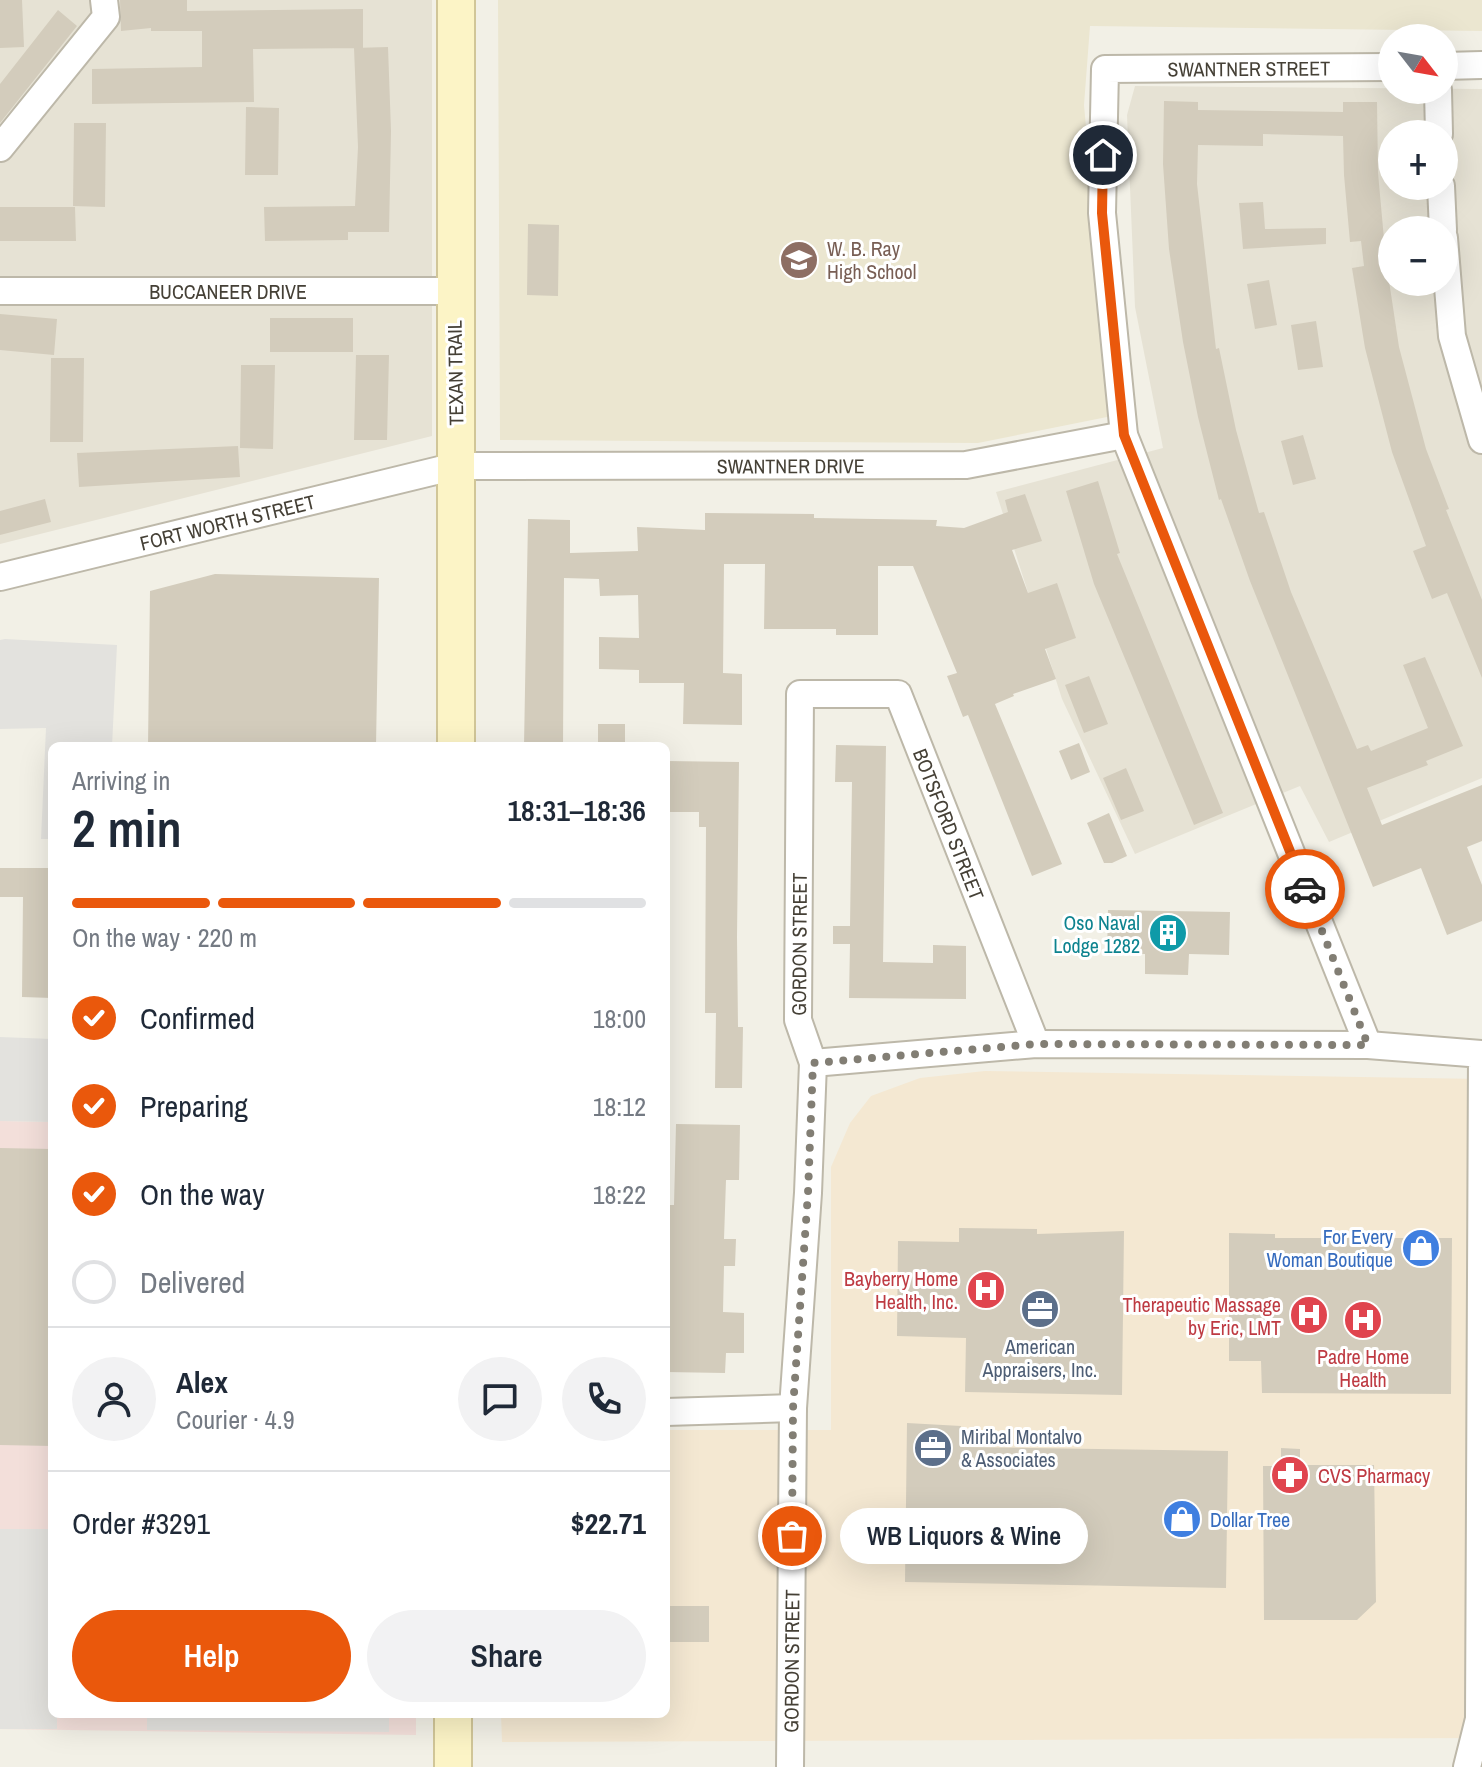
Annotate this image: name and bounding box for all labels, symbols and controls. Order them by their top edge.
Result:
north arrow [1378,24,1458,104]
map controls [1378,24,1458,296]
street label: SWANTNER STREET [1167,54,1330,82]
button: + [1378,120,1458,200]
pin [1069,121,1137,189]
icon: home [1081,133,1125,177]
button: − [1378,216,1458,296]
place label: W. B. Ray High School [827,235,916,285]
school or university icon: W. B. Ray High School [778,239,820,281]
street label: BUCCANEER DRIVE [149,278,307,305]
street label: TEXAN TRAIL [441,320,469,426]
street label: SWANTNER DRIVE [717,452,865,479]
street label: FORT WORTH STREET [137,487,318,556]
street label: BOTSFORD STREET [907,744,991,904]
text: Arriving in [72,763,170,798]
text: 18:31–18:36 [507,790,646,830]
text: 2 min [72,793,182,863]
courier [1265,849,1345,929]
icon: car [1283,867,1327,911]
street label: GORDON STREET [785,873,812,1016]
place label: Oso Naval Lodge 1282 [1053,909,1140,959]
building icon: Oso Naval Lodge 1282 [1147,912,1189,954]
text: On the way · 220 m [72,920,257,955]
icon: check [72,996,116,1040]
text: Confirmed [140,998,255,1038]
text: 18:00 [593,1001,646,1036]
icon: check [72,1084,116,1128]
text: Preparing [140,1086,248,1126]
text: 18:12 [593,1089,646,1124]
icon: check [72,1172,116,1216]
text: On the way [140,1174,264,1214]
text: 18:22 [593,1177,646,1212]
place label: For Every Woman Boutique [1267,1223,1394,1273]
shop icon: For Every Woman Boutique [1400,1227,1442,1269]
text: Delivered [140,1262,245,1302]
place label: Bayberry Home Health, Inc. [844,1265,958,1315]
hospital icon: Bayberry Home Health, Inc. [965,1269,1007,1311]
office icon: American Appraisers, Inc. [1019,1288,1061,1330]
place label: Therapeutic Massage by Eric, LMT [1122,1291,1281,1341]
hospital icon: Therapeutic Massage by Eric, LMT [1288,1294,1330,1336]
hospital icon: Padre Home Health [1342,1299,1384,1341]
place label: American Appraisers, Inc. [982,1333,1097,1383]
place label: Padre Home Health [1317,1343,1409,1393]
button: person [72,1357,156,1441]
button: chat [458,1357,542,1441]
button: phone [562,1357,646,1441]
text: Alex [176,1362,228,1402]
text: Courier · 4.9 [176,1402,295,1437]
place label: Miribal Montalvo & Associates [961,1423,1082,1473]
office icon: Miribal Montalvo & Associates [912,1427,954,1469]
pharmacy icon: CVS Pharmacy [1269,1454,1311,1496]
place label: CVS Pharmacy [1318,1462,1431,1489]
shop icon: Dollar Tree [1161,1498,1203,1540]
pin [758,1502,826,1570]
text: Order #3291 [72,1503,210,1543]
text: $22.71 [571,1503,646,1543]
place label: Dollar Tree [1210,1506,1290,1533]
callout: WB Liquors & Wine [840,1508,1088,1564]
icon: bag [770,1514,814,1558]
text: WB Liquors & Wine [867,1518,1061,1553]
street label: GORDON STREET [777,1589,805,1733]
button: Help [72,1610,351,1702]
button: Share [367,1610,646,1702]

